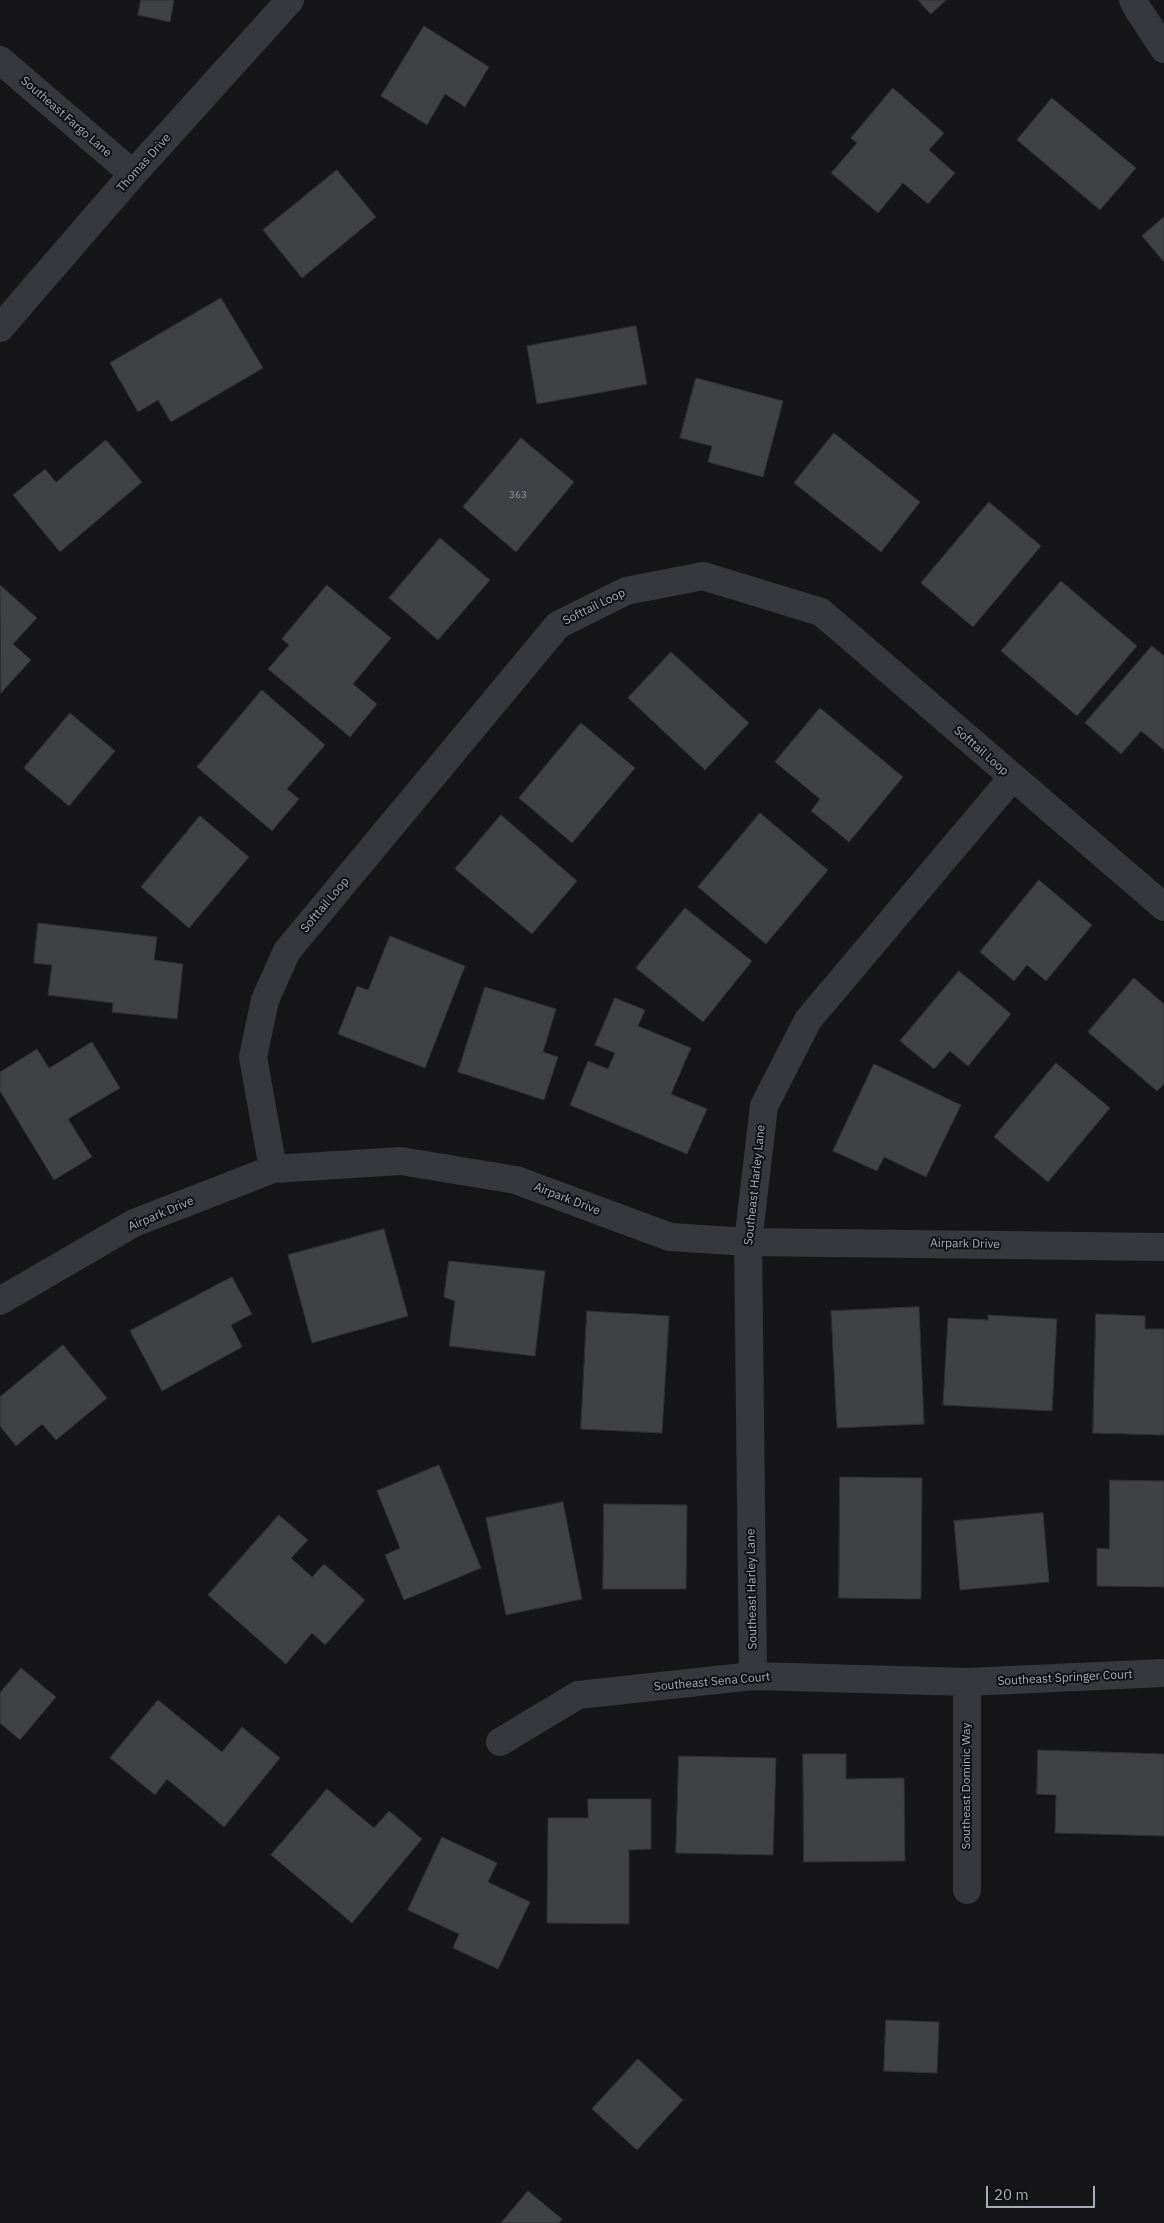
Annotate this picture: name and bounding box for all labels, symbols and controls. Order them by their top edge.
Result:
street label: Southeast Fargo Lane [18,74,114,160]
street label: Thomas Drive [114,131,174,195]
house number: 363 [509,489,527,501]
street label: Softtail Loop [560,586,628,628]
street label: Softtail Loop [951,723,1011,779]
street label: Softtail Loop [298,874,352,936]
street label: Southeast Harley Lane [742,1124,768,1246]
street label: Airpark Drive [532,1180,602,1218]
street label: Airpark Drive [126,1194,196,1234]
street label: Airpark Drive [930,1236,1000,1252]
street label: Southeast Harley Lane [744,1528,760,1650]
street label: Southeast Springer Court [997,1667,1133,1689]
street label: Southeast Sena Court [653,1670,771,1694]
street label: Southeast Dominic Way [960,1722,974,1850]
scale bar [989,2176,1098,2208]
text: 20 m [994,2185,1029,2204]

